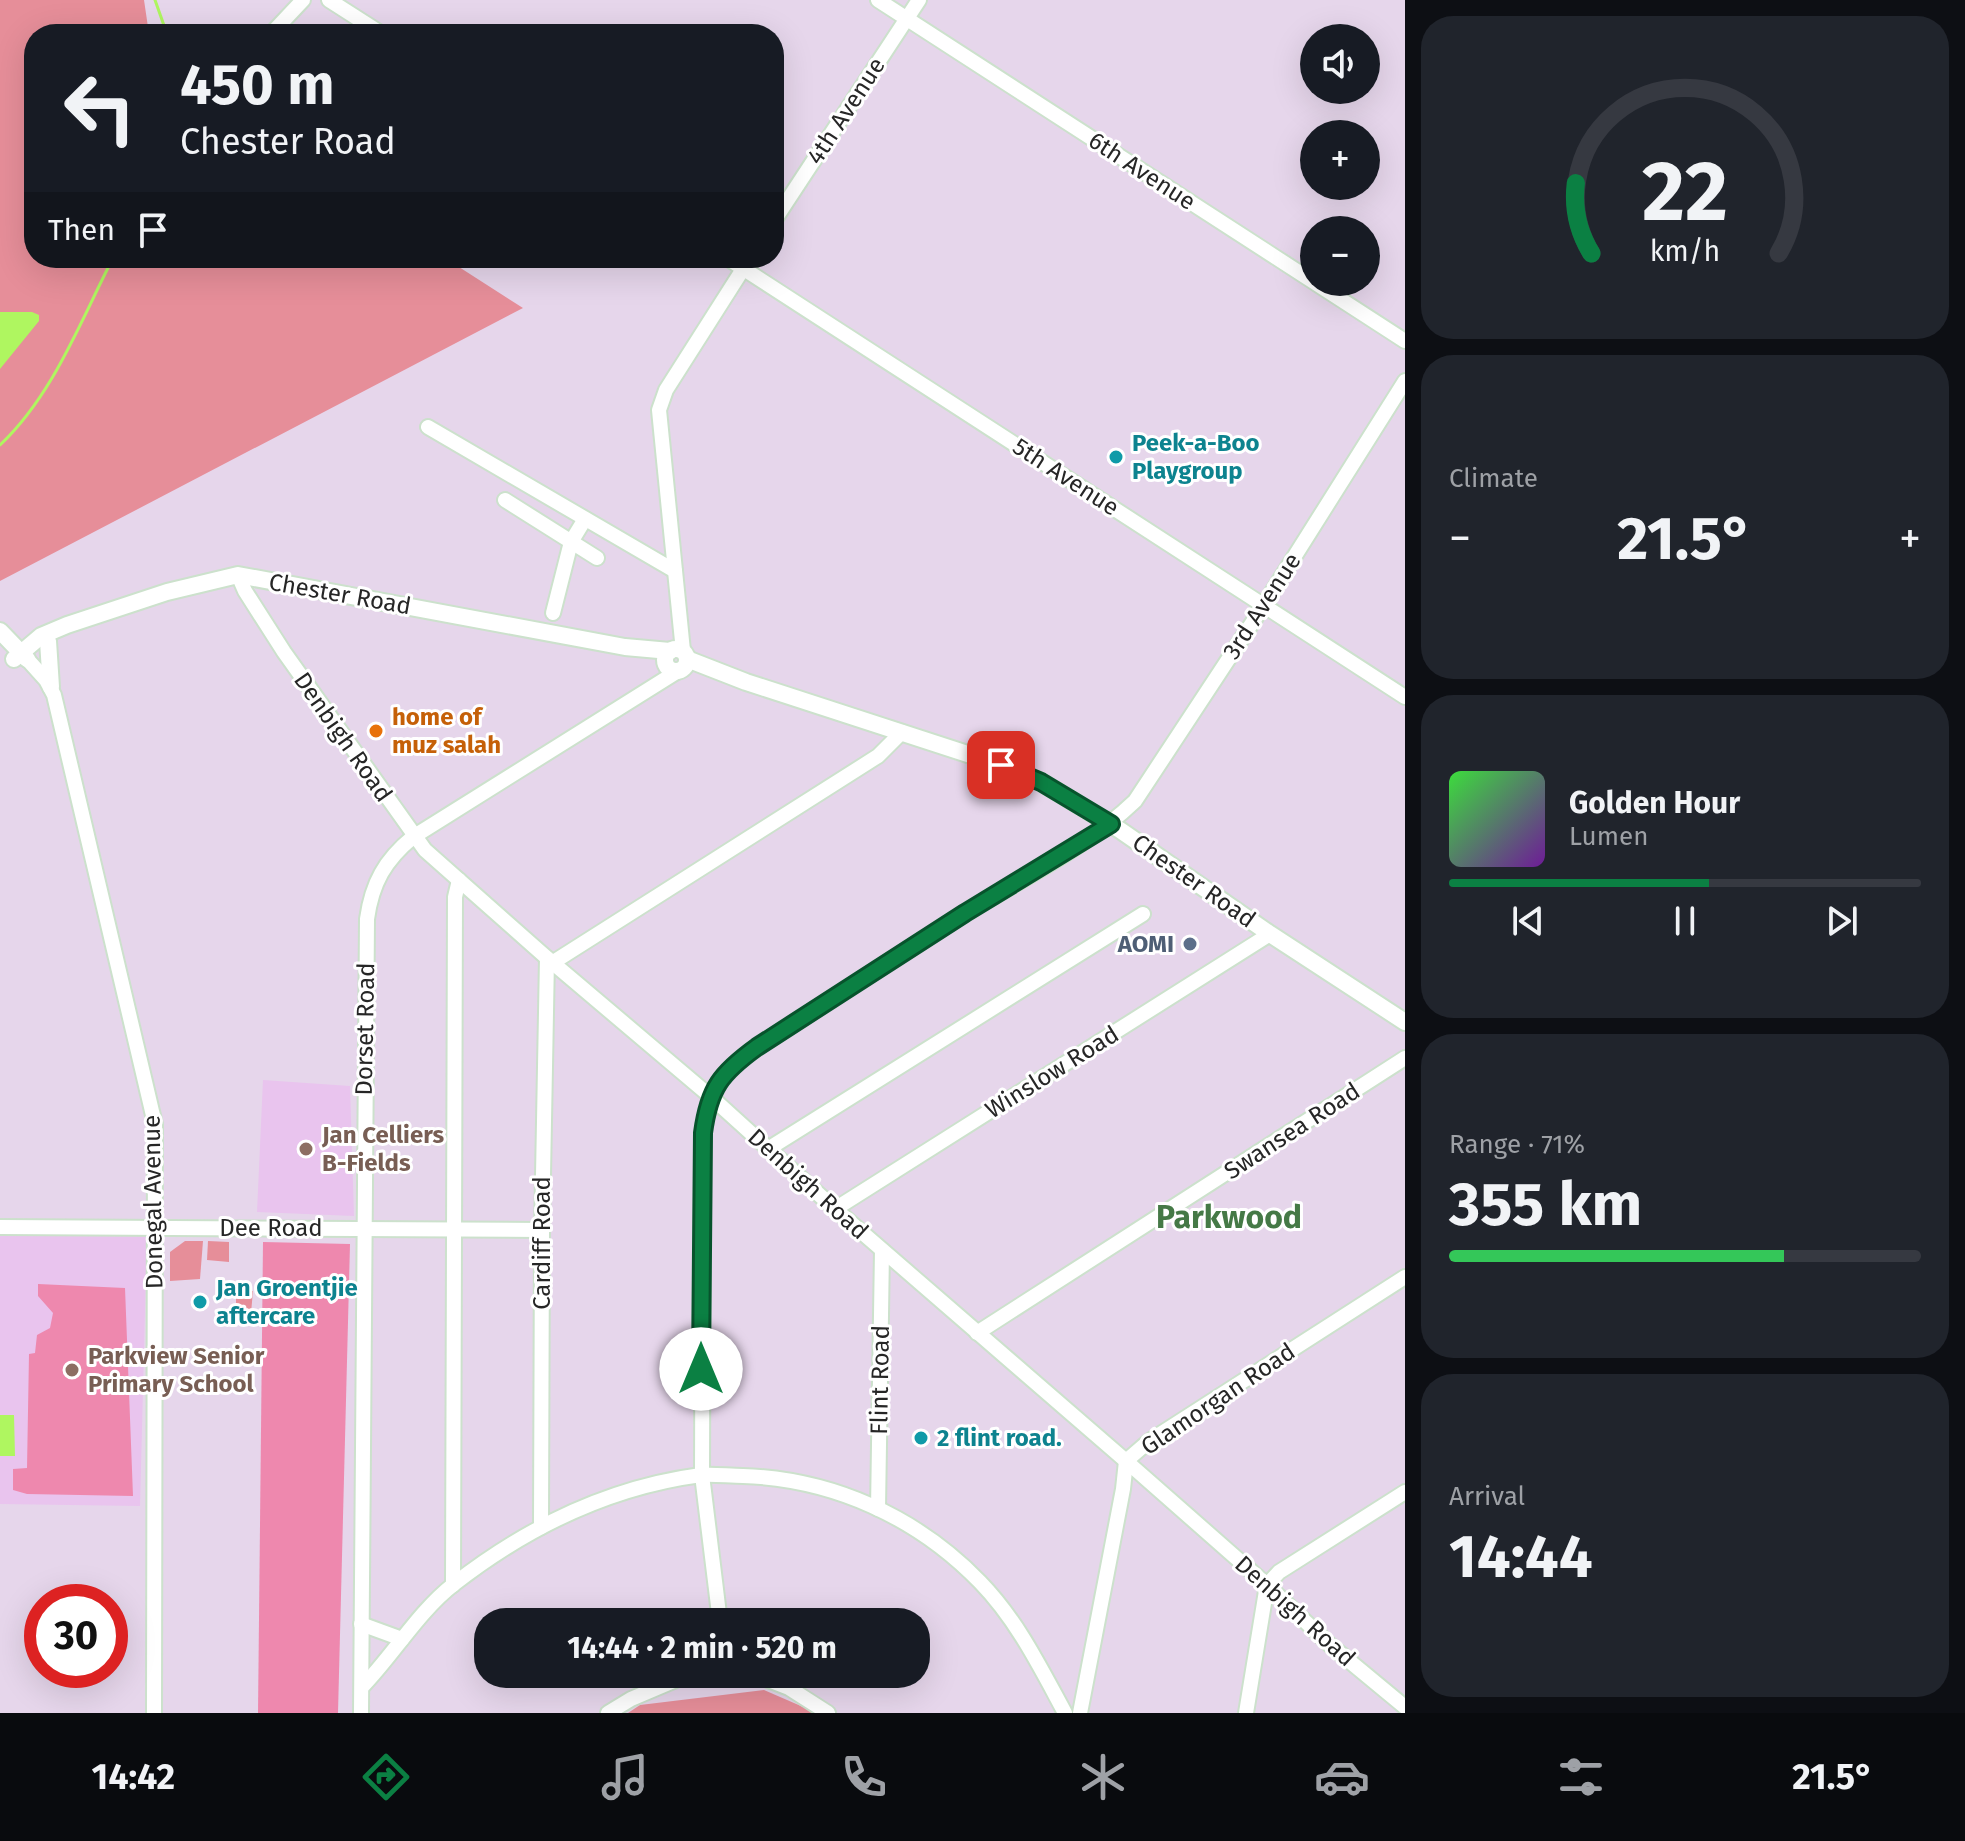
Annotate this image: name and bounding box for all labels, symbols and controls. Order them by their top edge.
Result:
map controls [1300,24,1380,296]
button: sound [1300,24,1380,104]
text: 450 m [180,52,334,119]
street label: 4th Avenue [801,52,891,170]
icon: left [48,56,152,160]
text: Chester Road [180,120,396,164]
button: + [1300,120,1380,200]
street label: 6th Avenue [1083,126,1201,216]
text: 22 [1642,141,1728,241]
icon: arrive [131,208,175,252]
text: Then [48,212,115,248]
button: − [1300,216,1380,296]
text: km/h [1650,234,1720,269]
place label: Peek-a-Boo Playgroup [1132,429,1260,485]
street label: 5th Avenue [1008,432,1124,522]
marker: Peek-a-Boo Playgroup [1107,448,1125,466]
text: Climate [1449,463,1538,494]
text: 21.5° [1617,503,1753,575]
text: − [1449,512,1471,565]
text: + [1899,512,1921,565]
street label: 3rd Avenue [1217,548,1307,664]
street label: Chester Road [267,568,413,620]
street label: Denbigh Road [288,667,398,807]
place label: home of muz salah [392,703,501,759]
marker: home of muz salah [367,722,385,740]
pin [967,731,1035,799]
icon: arrive [979,743,1023,787]
text: Golden Hour [1569,785,1740,821]
text: Lumen [1569,821,1648,852]
street label: Chester Road [1127,828,1261,934]
icon: previous [1506,899,1550,943]
icon: pause [1663,899,1707,943]
icon: next [1820,899,1864,943]
place label: AOMI [1117,930,1174,958]
marker: AOMI [1181,935,1199,953]
street label: Dorset Road [350,962,380,1096]
street label: Winslow Road [980,1020,1124,1124]
street label: Swansea Road [1219,1077,1365,1185]
street label: Donegal Avenue [137,1115,169,1289]
place label: Jan Celliers B-Fields [321,1121,444,1177]
street label: Denbigh Road [742,1123,874,1245]
text: Range · 71% [1449,1129,1585,1160]
marker: Jan Celliers B-Fields [297,1140,315,1158]
text: 355 km [1449,1169,1642,1241]
street label: Cardiff Road [528,1176,556,1310]
district label: Parkwood [1156,1198,1302,1236]
street label: Dee Road [219,1214,323,1242]
place label: Jan Groentjie aftercare [215,1274,358,1330]
marker: Jan Groentjie aftercare [191,1293,209,1311]
street label: Flint Road [865,1325,895,1435]
position arrow [659,1327,743,1411]
street label: Glamorgan Road [1136,1337,1300,1461]
place label: Parkview Senior Primary School [88,1342,265,1398]
marker: Parkview Senior Primary School [63,1361,81,1379]
place label: 2 flint road. [937,1424,1062,1452]
marker: 2 flint road. [912,1429,930,1447]
text: Arrival [1449,1481,1525,1512]
text: 14:44 [1449,1521,1593,1593]
street label: Denbigh Road [1229,1550,1361,1672]
speed limit sign: 30 [24,1584,128,1688]
text: 14:44 · 2 min · 520 m [567,1630,837,1666]
icon: directions [358,1749,414,1805]
icon: music [597,1749,653,1805]
icon: phone [836,1749,892,1805]
icon: climate [1075,1749,1131,1805]
icon: car [1314,1749,1370,1805]
icon: filters [1553,1749,1609,1805]
text: 14:42 [92,1755,175,1799]
text: 21.5° [1792,1755,1873,1799]

